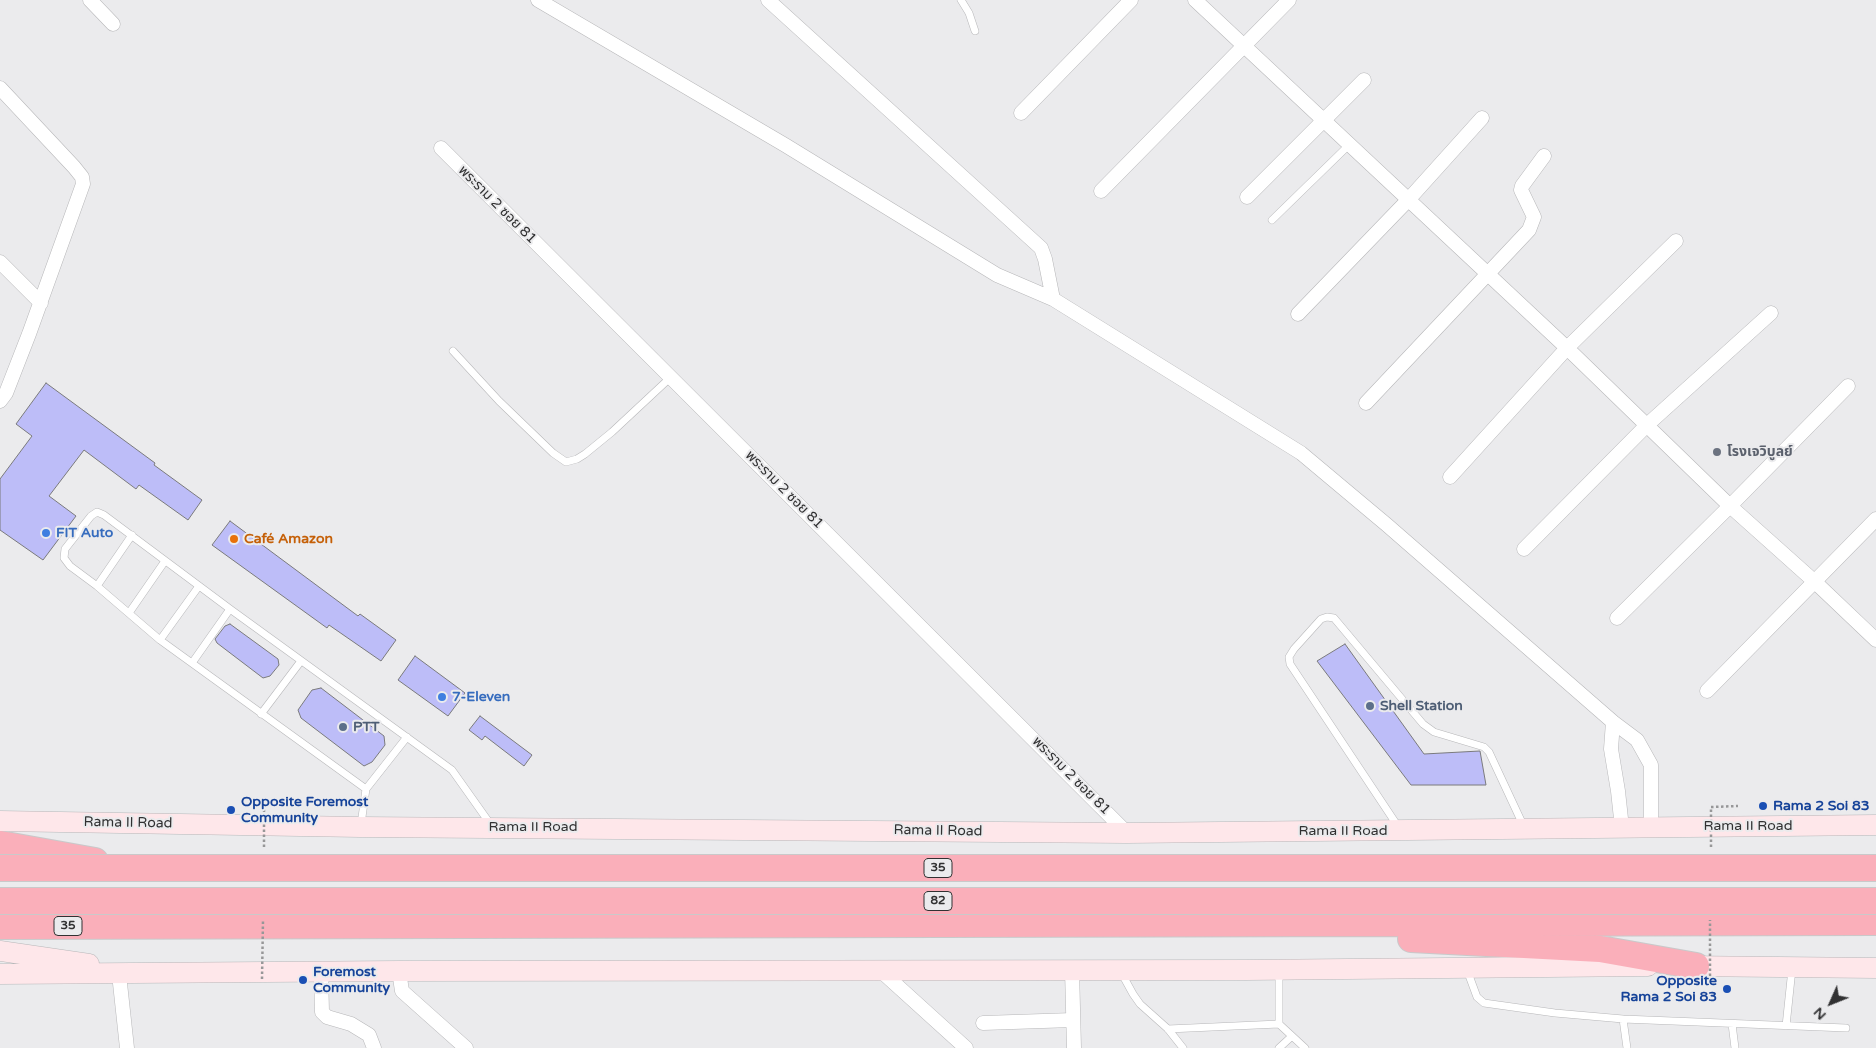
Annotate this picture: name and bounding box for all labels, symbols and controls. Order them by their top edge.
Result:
street label: พระราม 2 ซอย 81 [454,162,540,248]
place label: โรงเจวิบูลย์ [1727,444,1793,460]
marker: โรงเจวิบูลย์ [1711,446,1723,458]
street label: พระราม 2 ซอย 81 [741,447,827,533]
place label: FIT Auto [56,525,113,541]
marker: FIT Auto [40,527,52,539]
place label: Café Amazon [244,531,333,547]
marker: Café Amazon [228,533,240,545]
place label: 7-Eleven [452,689,510,705]
marker: 7-Eleven [436,691,448,703]
place label: Shell Station [1380,698,1463,714]
marker: Shell Station [1364,700,1376,712]
place label: PTT [353,719,379,735]
marker: PTT [337,721,349,733]
street label: พระราม 2 ซอย 81 [1028,733,1114,819]
place label: Opposite Foremost Community [241,794,368,826]
place label: Rama 2 Soi 83 [1773,798,1869,814]
marker: Rama 2 Soi 83 [1757,800,1769,812]
marker: Opposite Foremost Community [225,804,237,816]
street label: Rama II Road [83,814,173,832]
street label: Rama II Road [1704,818,1792,834]
street label: Rama II Road [489,819,577,835]
street label: Rama II Road [893,822,983,840]
street label: Rama II Road [1299,823,1387,839]
road number: 35 [924,858,952,878]
road number: 82 [924,891,952,910]
road number: 35 [54,916,82,936]
place label: Foremost Community [313,964,390,996]
place label: Opposite Rama 2 Soi 83 [1621,973,1717,1006]
marker: Foremost Community [297,974,309,986]
north arrow [1806,978,1856,1028]
marker: Opposite Rama 2 Soi 83 [1721,983,1733,995]
text: N [1810,1004,1830,1024]

